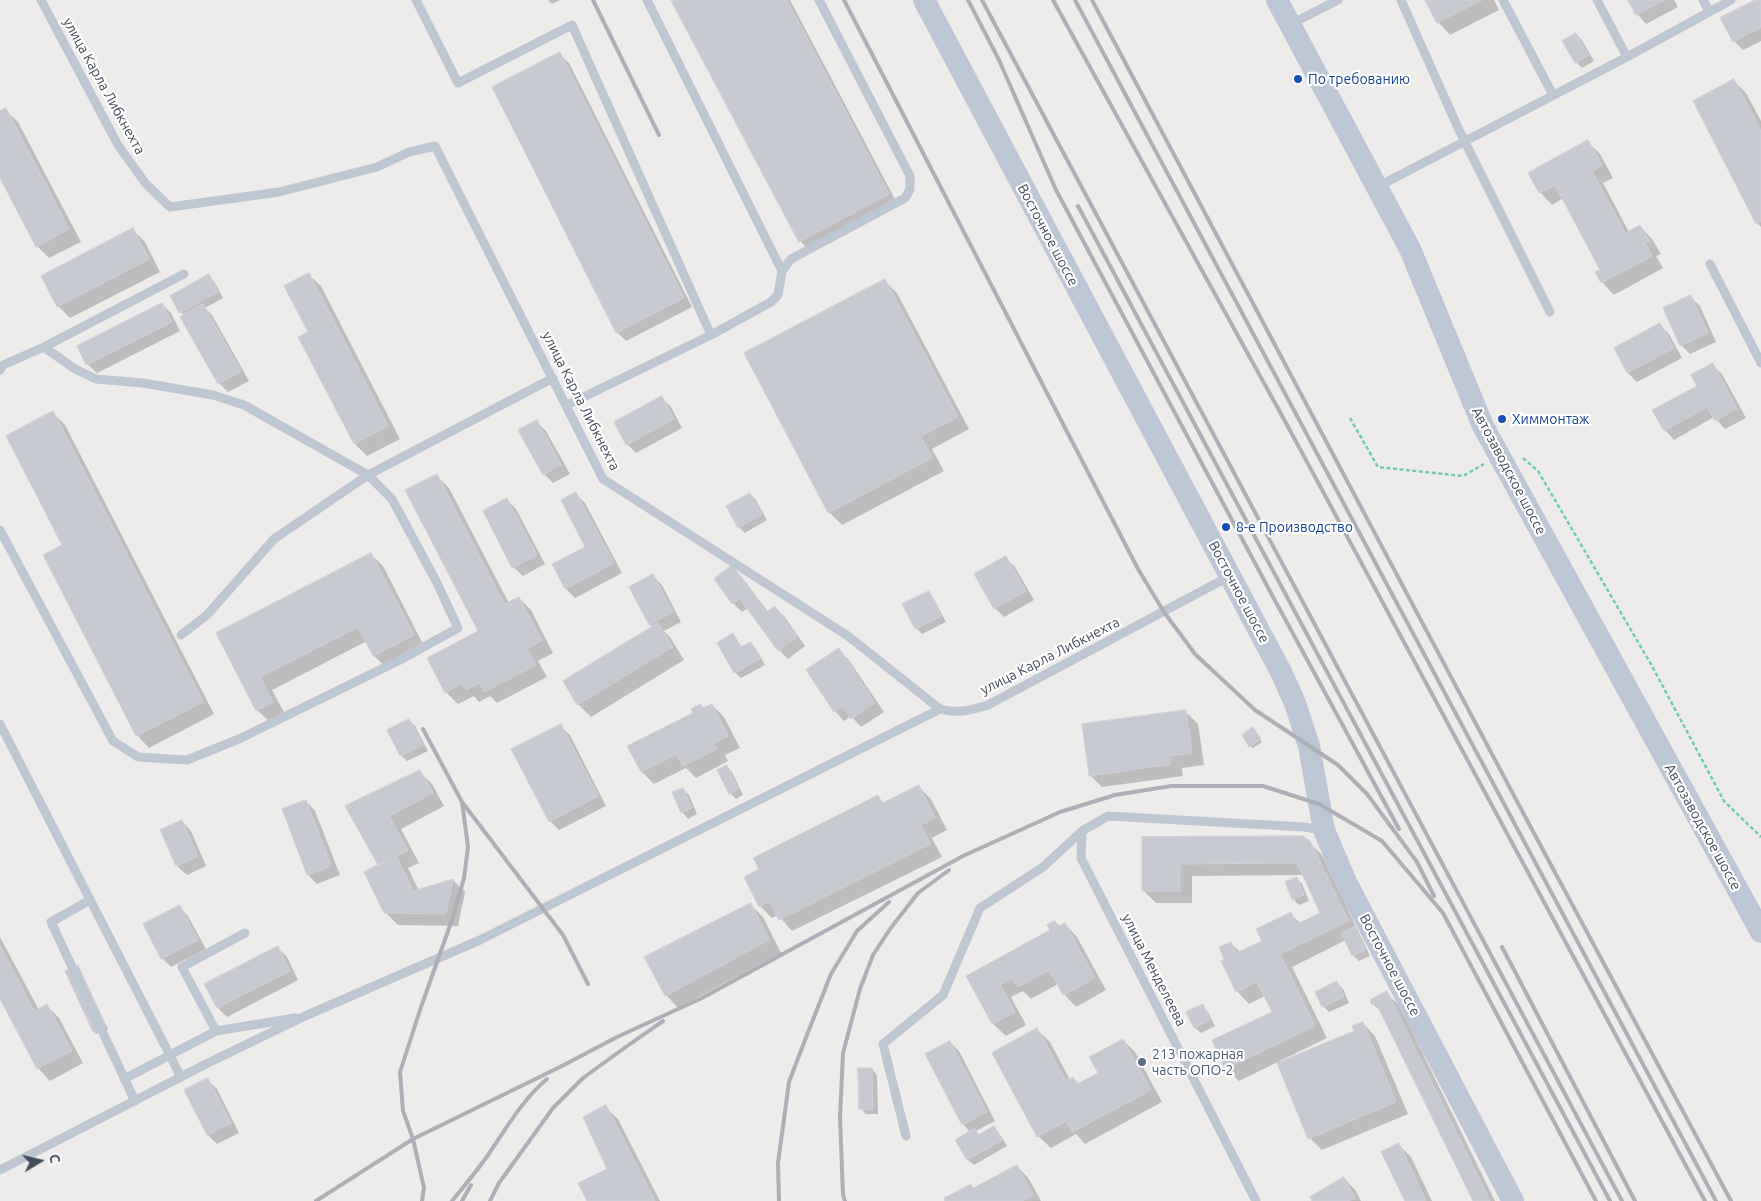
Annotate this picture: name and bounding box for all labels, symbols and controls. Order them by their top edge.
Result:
street label: улица Карла Либкнехта [59,15,149,157]
place label: По требованию [1308,71,1410,87]
marker: По требованию [1292,73,1304,85]
street label: Восточное шоссе [1014,181,1082,289]
street label: улица Карла Либкнехта [539,329,623,473]
street label: Автозаводское шоссе [1468,404,1550,538]
place label: Химмонтаж [1512,411,1589,427]
marker: Химмонтаж [1496,413,1508,425]
place label: 8-е Производство [1236,519,1353,535]
marker: 8-е Производство [1220,521,1232,533]
street label: Восточное шоссе [1205,538,1273,646]
street label: улица Карла Либкнехта [978,614,1122,698]
street label: Автозаводское шоссе [1661,761,1745,893]
street label: улица Менделеева [1118,911,1190,1029]
street label: Восточное шоссе [1356,911,1424,1019]
place label: 213 пожарная часть ОПО-2 [1152,1046,1244,1078]
marker: 213 пожарная часть ОПО-2 [1136,1056,1148,1068]
north arrow [15,1136,65,1186]
text: С [46,1153,63,1164]

